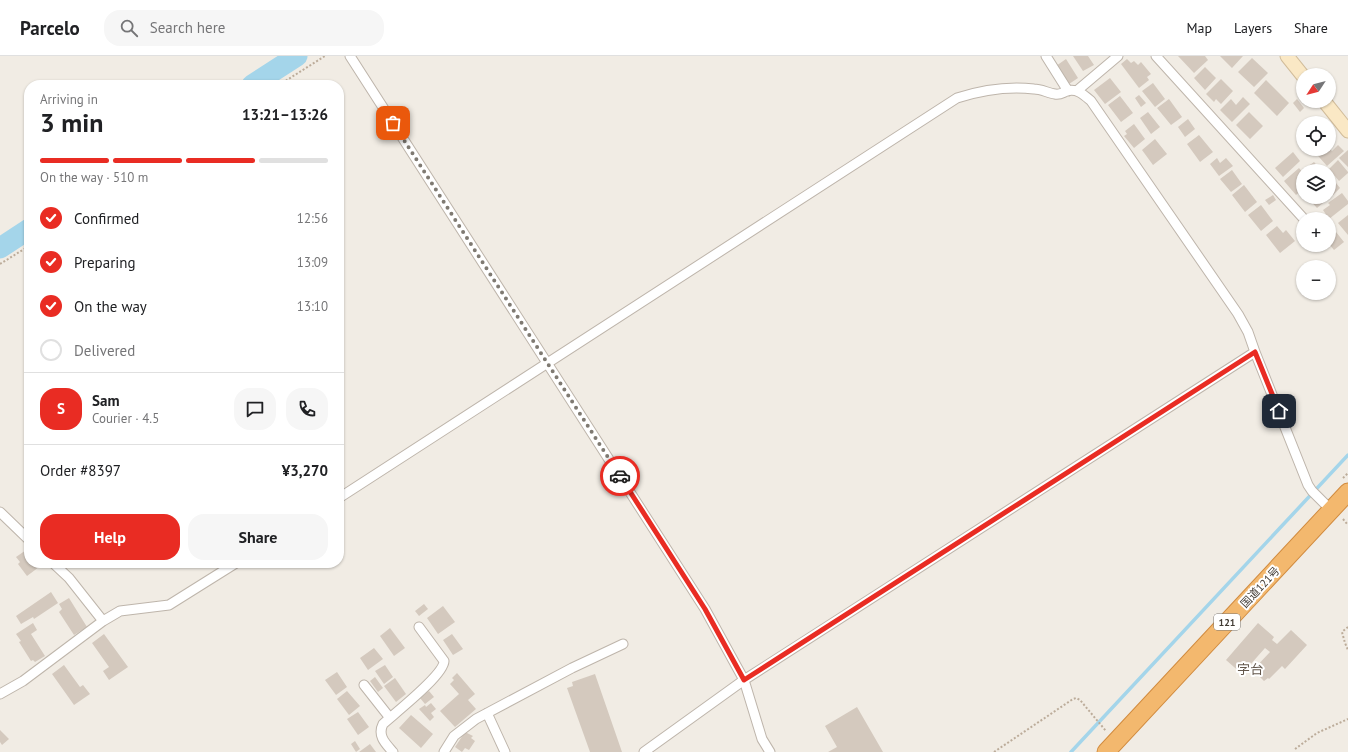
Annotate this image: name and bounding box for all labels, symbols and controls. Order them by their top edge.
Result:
search box [104,10,384,46]
text: Parcelo [20,16,80,40]
icon: search [118,17,140,39]
text: Search here [150,18,225,37]
text: Map [1186,19,1212,37]
text: Layers [1234,19,1272,37]
text: Share [1294,19,1328,37]
north arrow [1296,68,1336,108]
map controls [1296,68,1336,300]
text: Arriving in [40,91,98,108]
text: 13:21–13:26 [242,105,328,124]
text: 3 min [40,106,103,139]
pin [376,106,410,140]
icon: bag [382,112,404,134]
button: locate [1296,116,1336,156]
button: layers [1296,164,1336,204]
text: On the way · 510 m [40,169,148,186]
icon: check [40,207,62,229]
text: Confirmed [74,209,139,228]
text: 12:56 [297,210,328,227]
button: + [1296,212,1336,252]
icon: check [40,251,62,273]
text: Preparing [74,253,136,272]
text: 13:09 [297,254,328,271]
button: − [1296,260,1336,300]
icon: check [40,295,62,317]
text: On the way [74,297,147,316]
text: 13:10 [297,298,328,315]
text: Delivered [74,341,135,360]
button: chat [234,388,276,430]
button: phone [286,388,328,430]
text: Sam [92,391,119,410]
pin [1262,394,1296,428]
text: S [57,399,65,418]
icon: home [1268,400,1290,422]
text: Courier · 4.5 [92,410,159,427]
courier [600,456,640,496]
text: Order #8397 [40,461,121,480]
text: ¥3,270 [282,461,328,480]
icon: car [609,465,631,487]
button: Help [40,514,180,560]
button: Share [188,514,328,560]
street label: 国道121号 [1237,564,1283,610]
road number: 121 [1214,614,1240,630]
district label: 字台 [1237,661,1263,678]

